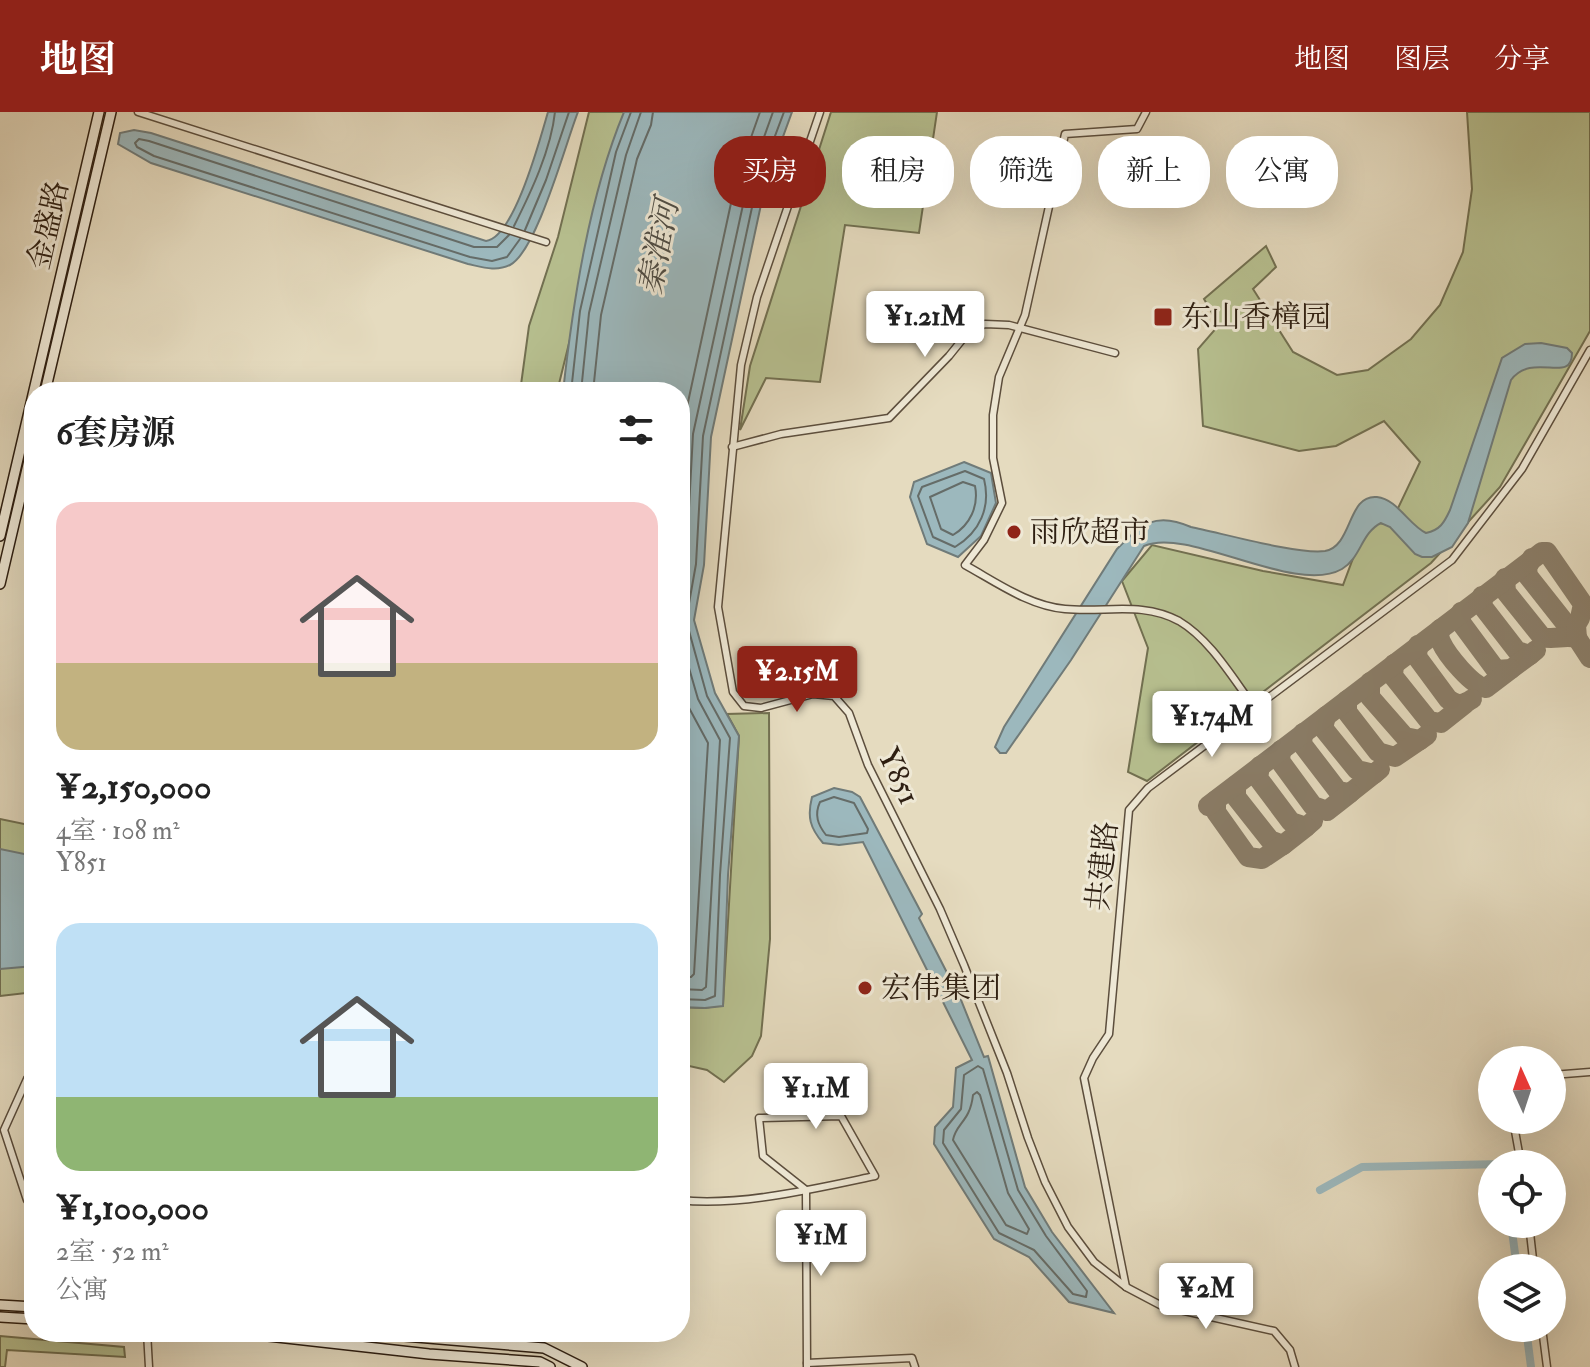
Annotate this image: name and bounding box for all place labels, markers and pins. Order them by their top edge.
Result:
pin: ¥1.21M [860,291,990,359]
place label: 东山香樟园 [1181,299,1331,336]
marker: 东山香樟园 [1152,306,1174,328]
place label: 雨欣超市 [1030,514,1150,551]
marker: 雨欣超市 [1005,523,1023,541]
pin: ¥2.15M [732,646,862,714]
pin: ¥1.74M [1147,691,1277,759]
place label: 宏伟集团 [881,970,1001,1007]
marker: 宏伟集团 [856,979,874,997]
pin: ¥1.1M [760,1063,872,1131]
pin: ¥1M [782,1210,860,1278]
pin: ¥2M [1167,1263,1245,1331]

